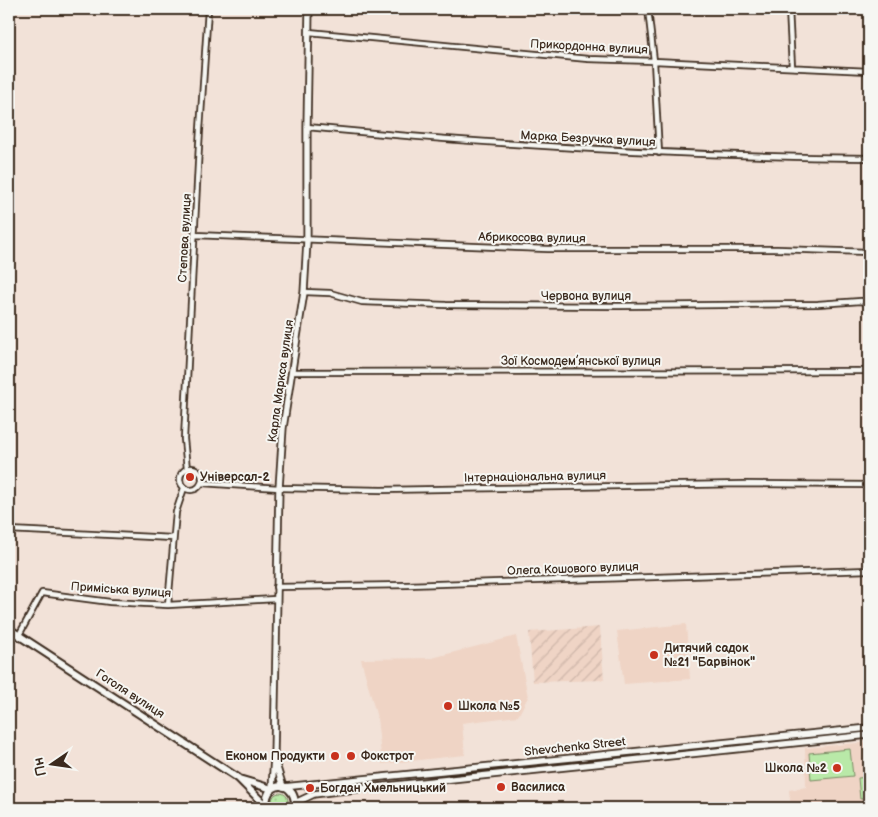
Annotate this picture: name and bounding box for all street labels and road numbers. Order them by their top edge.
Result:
street label: Прикордонна вулиця [530,36,649,58]
street label: Марка Безручка вулиця [520,128,656,150]
street label: Степова вулиця [175,193,195,283]
street label: Абрикосова вулиця [477,230,586,246]
street label: Червона вулиця [541,289,631,304]
street label: Карла Маркса вулиця [265,318,297,443]
street label: Зої Космодем’янської вулиця [501,354,661,369]
street label: Інтернаціональна вулиця [464,468,607,486]
street label: Олега Кошового вулиця [507,559,639,579]
street label: Приміська вулиця [70,579,172,601]
street label: Гоголя вулиця [93,666,168,722]
street label: Shevchenka Street [524,734,627,760]

